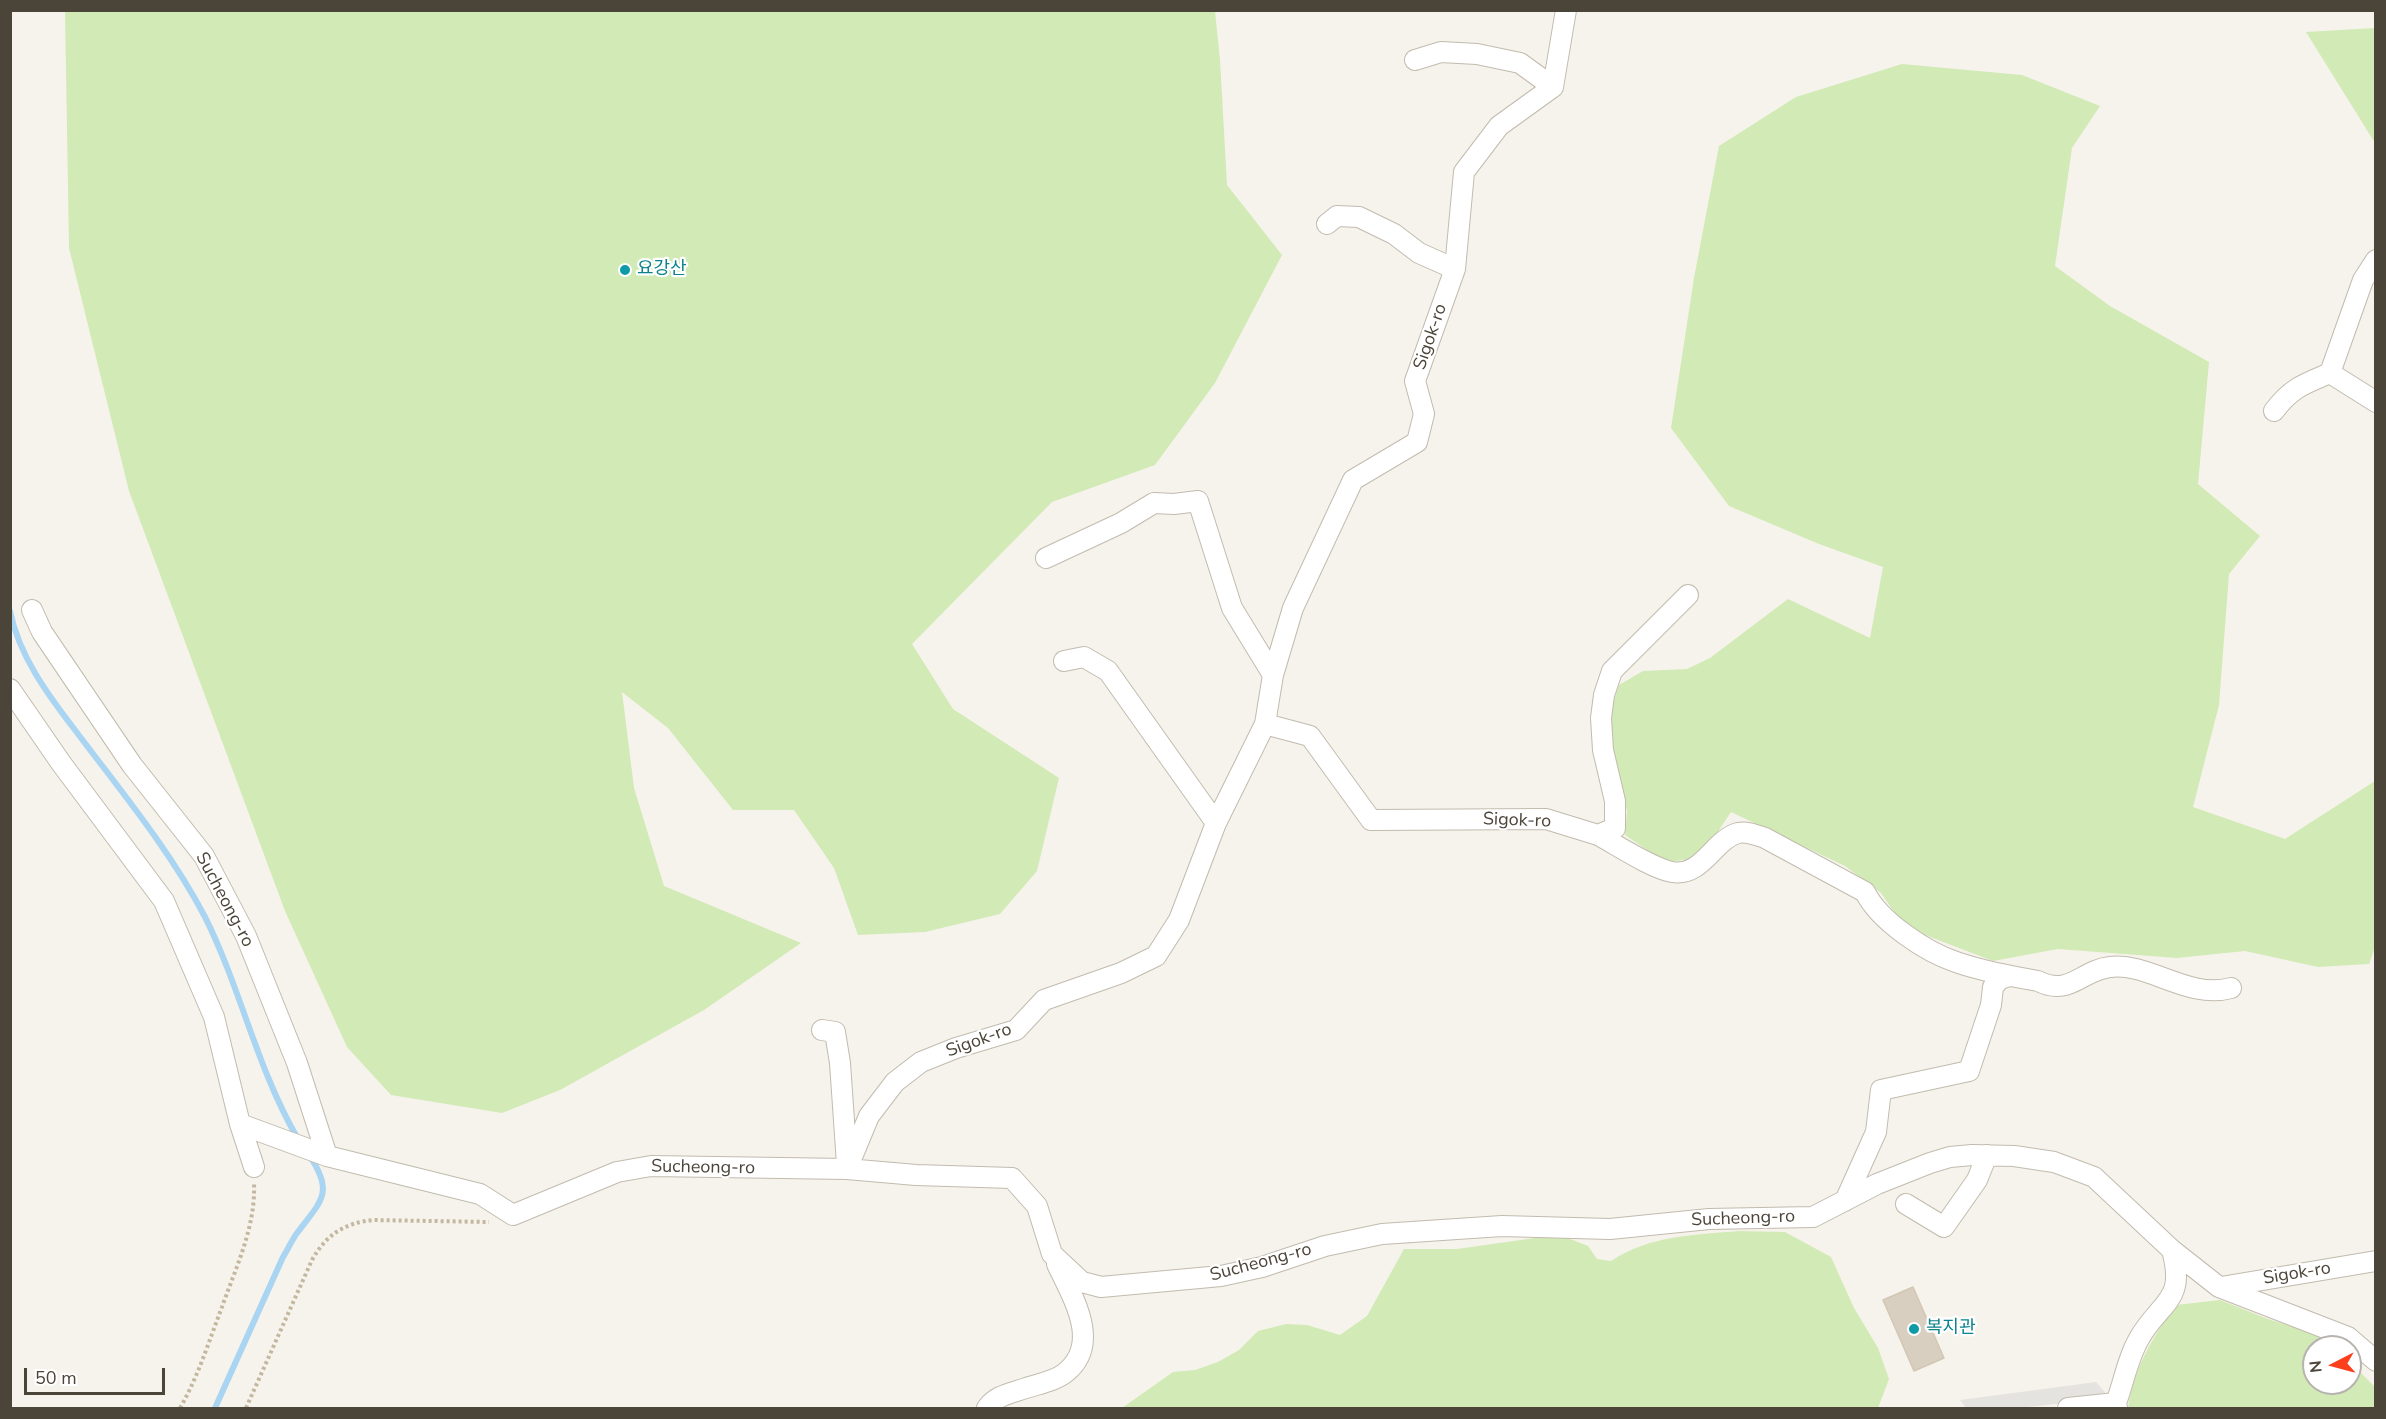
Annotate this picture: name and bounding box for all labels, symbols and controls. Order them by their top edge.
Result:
place label: 요강산 [637,259,687,281]
marker: 요강산 [618,263,632,277]
street label: Sigok-ro [1410,301,1452,373]
street label: Sigok-ro [1483,809,1551,833]
street label: Sucheong-ro [190,849,258,951]
street label: Sigok-ro [943,1019,1015,1063]
street label: Sucheong-ro [651,1156,755,1180]
street label: Sucheong-ro [1691,1206,1795,1232]
street label: Sucheong-ro [1208,1239,1314,1287]
street label: Sigok-ro [2262,1258,2332,1290]
place label: 복지관 [1926,1318,1976,1340]
marker: 복지관 [1907,1322,1921,1336]
north arrow [2302,1335,2362,1395]
scale bar [27,1356,168,1394]
text: N [2305,1360,2328,1374]
text: 50 m [35,1366,77,1390]

